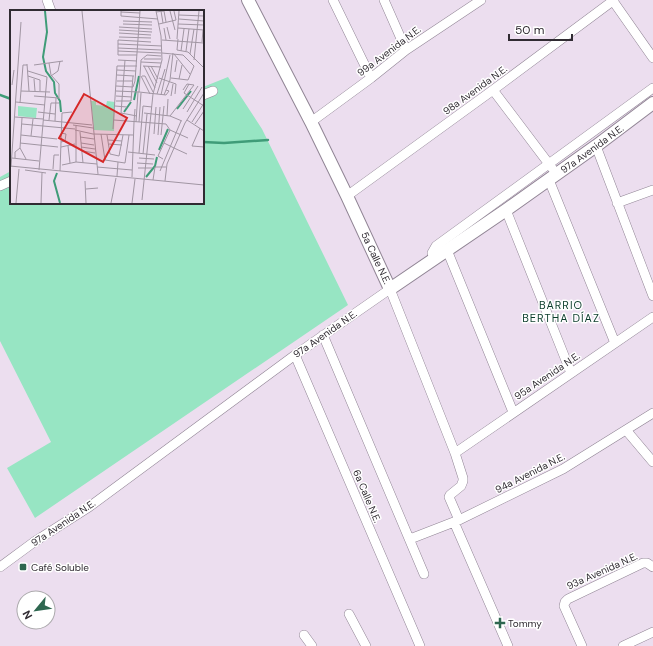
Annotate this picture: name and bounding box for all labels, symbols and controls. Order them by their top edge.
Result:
inset map [10,10,204,204]
scale bar [509,16,572,42]
text: 50 m [515,22,544,38]
street label: 99a Avenida N.E. [355,23,423,79]
street label: 98a Avenida N.E. [440,62,510,118]
street label: 97a Avenida N.E. [558,122,626,176]
street label: 5a Calle N.E. [358,230,394,286]
district label: BARRIO BERTHA DÍAZ [522,298,600,325]
street label: 97a Avenida N.E. [291,307,359,361]
street label: 95a Avenida N.E. [512,349,582,403]
street label: 94a Avenida N.E. [493,450,567,496]
street label: 6a Calle N.E. [350,468,384,524]
street label: 97a Avenida N.E. [28,497,98,549]
street label: 93a Avenida N.E. [565,550,639,592]
place label: Café Soluble [31,561,89,574]
marker: Café Soluble [18,562,28,572]
north arrow [16,590,56,630]
text: N [19,608,35,622]
place label: Tommy [508,617,542,630]
marker: Tommy [495,618,505,628]

